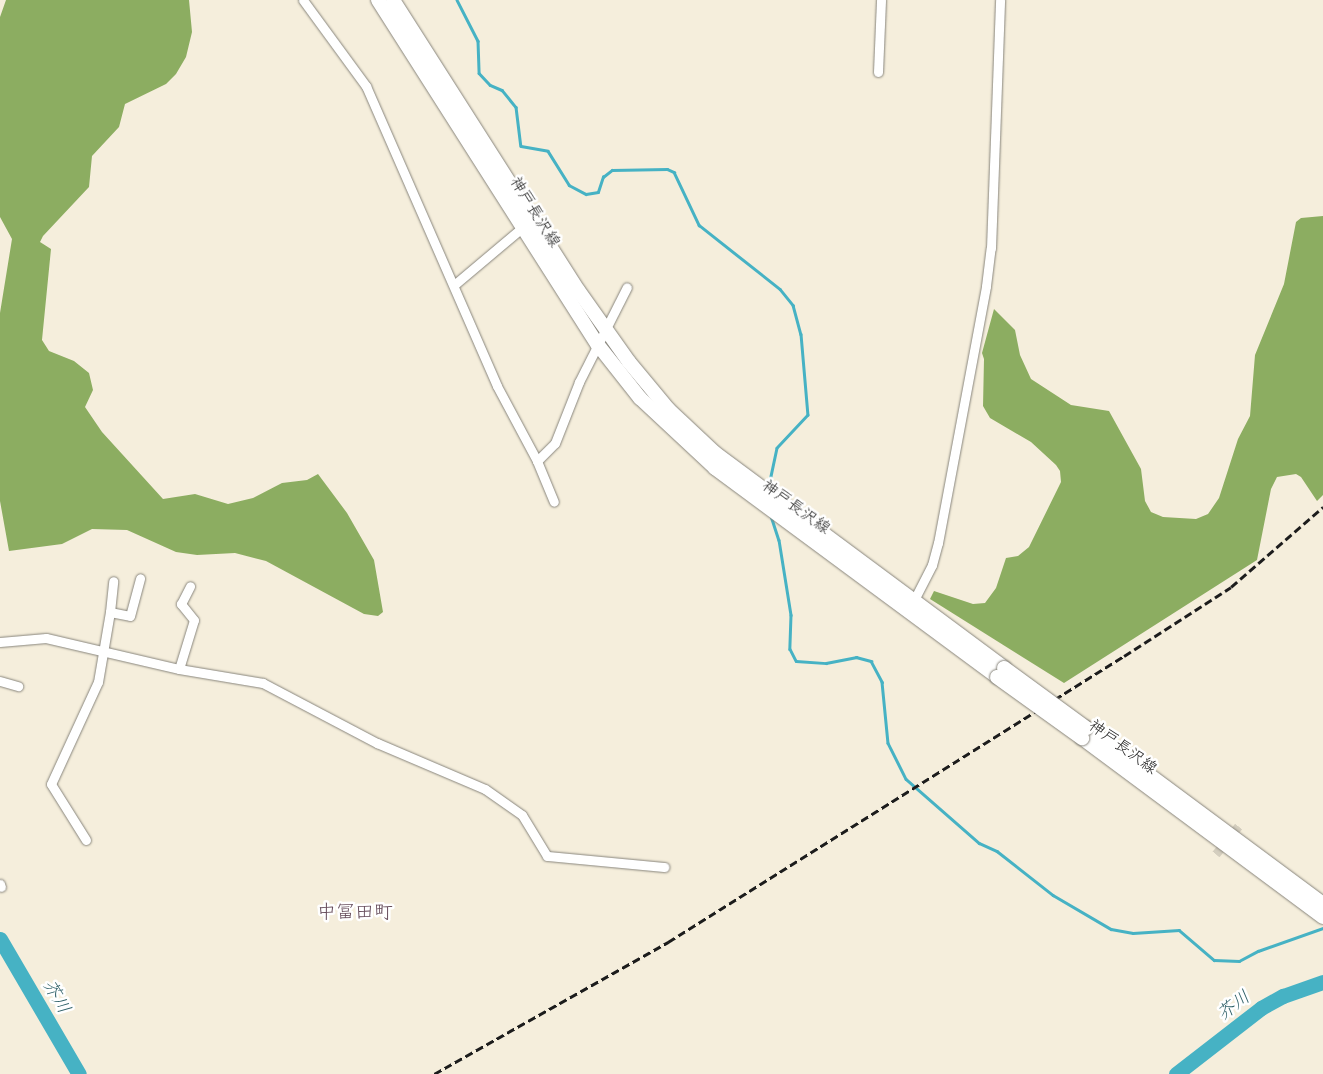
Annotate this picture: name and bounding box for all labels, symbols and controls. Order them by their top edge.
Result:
street label: 神戸長沢線 [506,173,564,251]
street label: 神戸長沢線 [758,476,834,538]
street label: 神戸長沢線 [1085,716,1161,778]
district label: 中冨田町 [317,902,393,924]
water label: 芥川 [38,976,74,1018]
water label: 芥川 [1213,987,1255,1025]

